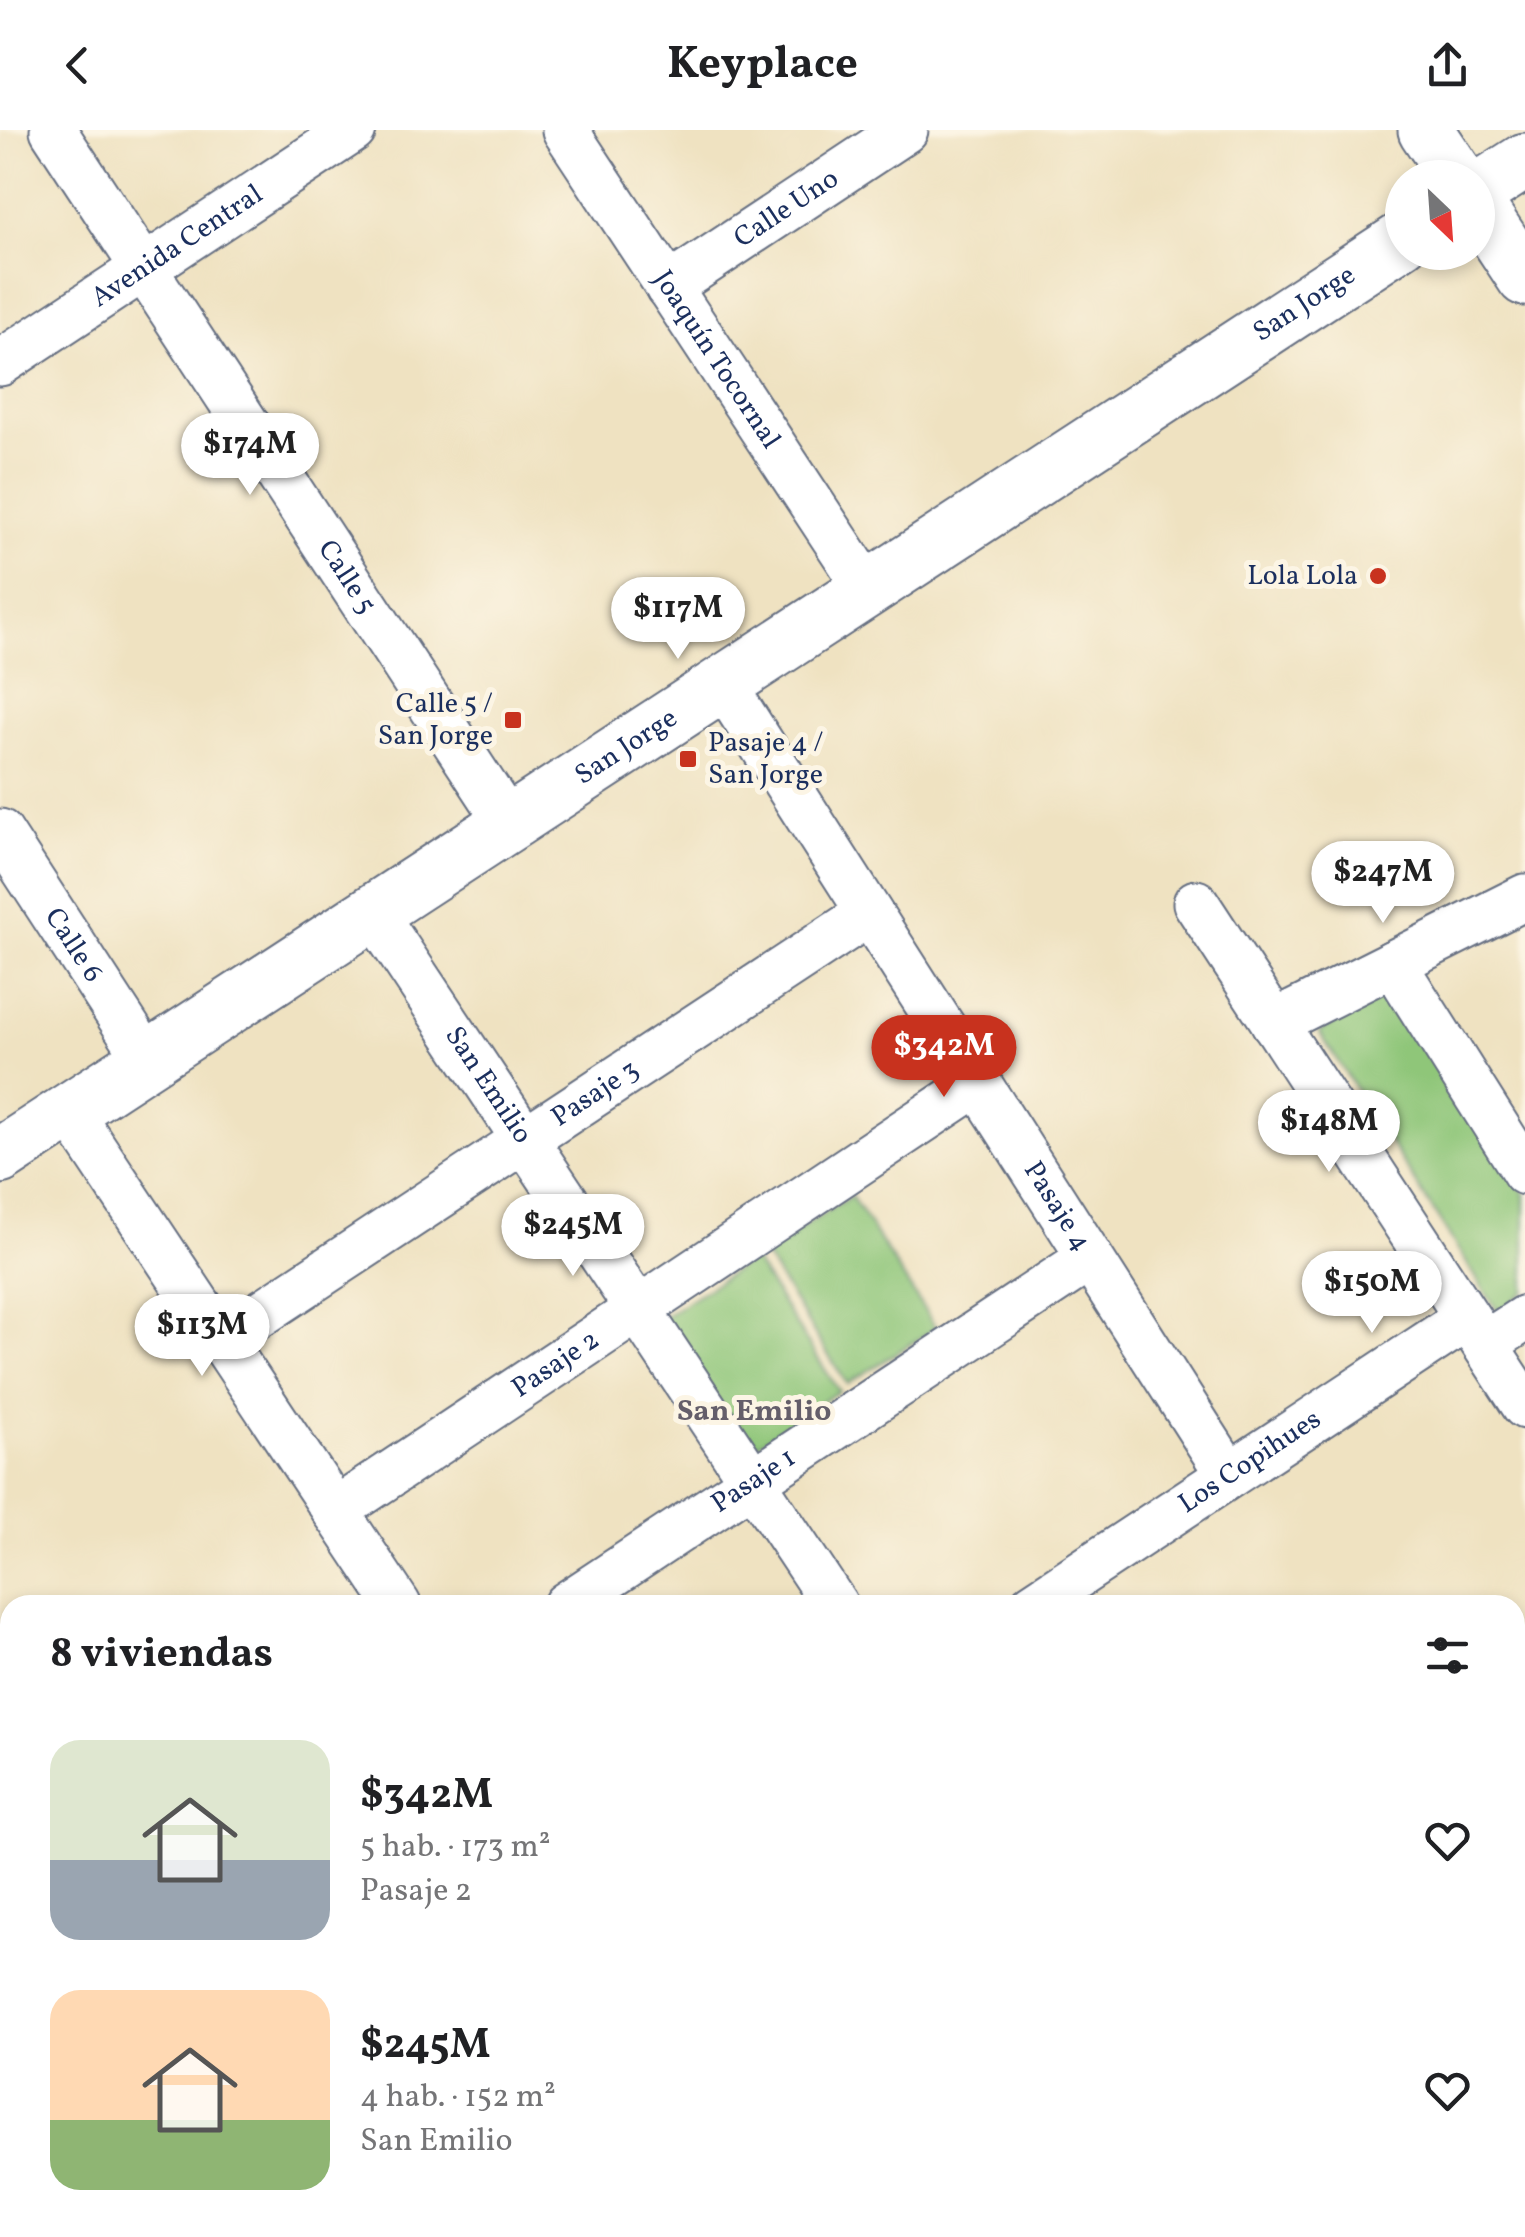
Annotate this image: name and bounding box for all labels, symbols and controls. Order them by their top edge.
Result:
text: Keyplace [667,34,858,97]
icon: back [50,38,105,93]
icon: share [1420,38,1475,93]
street label: Calle Uno [726,160,847,258]
north arrow [1385,160,1495,270]
map controls [1385,160,1495,270]
street label: Avenida Central [83,175,271,317]
street label: San Jorge [1245,256,1363,352]
street label: Joaquín Tocornal [643,263,790,456]
pin: $174M [180,413,320,498]
text: $174M [203,423,297,467]
street label: Calle 5 [308,532,385,622]
place label: Lola Lola [1247,557,1358,596]
marker: Lola Lola [1367,565,1389,587]
pin: $117M [608,577,748,662]
text: $117M [633,587,723,631]
place label: Calle 5 / San Jorge [378,685,493,756]
street label: San Jorge [567,699,685,795]
marker: Calle 5 / San Jorge [502,709,524,731]
place label: Pasaje 4 / San Jorge [708,724,823,795]
marker: Pasaje 4 / San Jorge [677,748,699,770]
pin: $247M [1313,841,1453,926]
text: $247M [1333,851,1433,895]
street label: Calle 6 [35,900,112,990]
pin: $342M [874,1015,1014,1100]
street label: San Emilio [435,1019,542,1151]
text: $342M [893,1025,995,1069]
street label: Pasaje 3 [544,1050,646,1137]
pin: $148M [1259,1090,1399,1175]
text: $148M [1280,1100,1378,1144]
street label: Pasaje 4 [1014,1154,1100,1259]
pin: $245M [503,1194,643,1279]
text: $245M [523,1204,623,1248]
pin: $150M [1302,1251,1442,1336]
text: $150M [1324,1261,1420,1305]
pin: $113M [132,1294,272,1379]
text: $113M [157,1304,247,1348]
street label: Pasaje 2 [504,1321,607,1408]
district label: San Emilio [677,1391,831,1433]
street label: Los Copihues [1171,1400,1329,1523]
street label: Pasaje 1 [704,1439,803,1523]
text: 8 viviendas [50,1626,273,1685]
icon: filters [1420,1628,1475,1683]
text: $342M [360,1767,493,1826]
icon: home [130,1780,250,1900]
icon: heart [1420,1813,1475,1868]
text: 5 hab. · 173 m² [360,1826,551,1870]
text: Pasaje 2 [360,1870,472,1914]
text: $245M [360,2017,490,2076]
icon: home [130,2030,250,2150]
icon: heart [1420,2063,1475,2118]
text: 4 hab. · 152 m² [360,2076,556,2120]
text: San Emilio [360,2120,513,2164]

